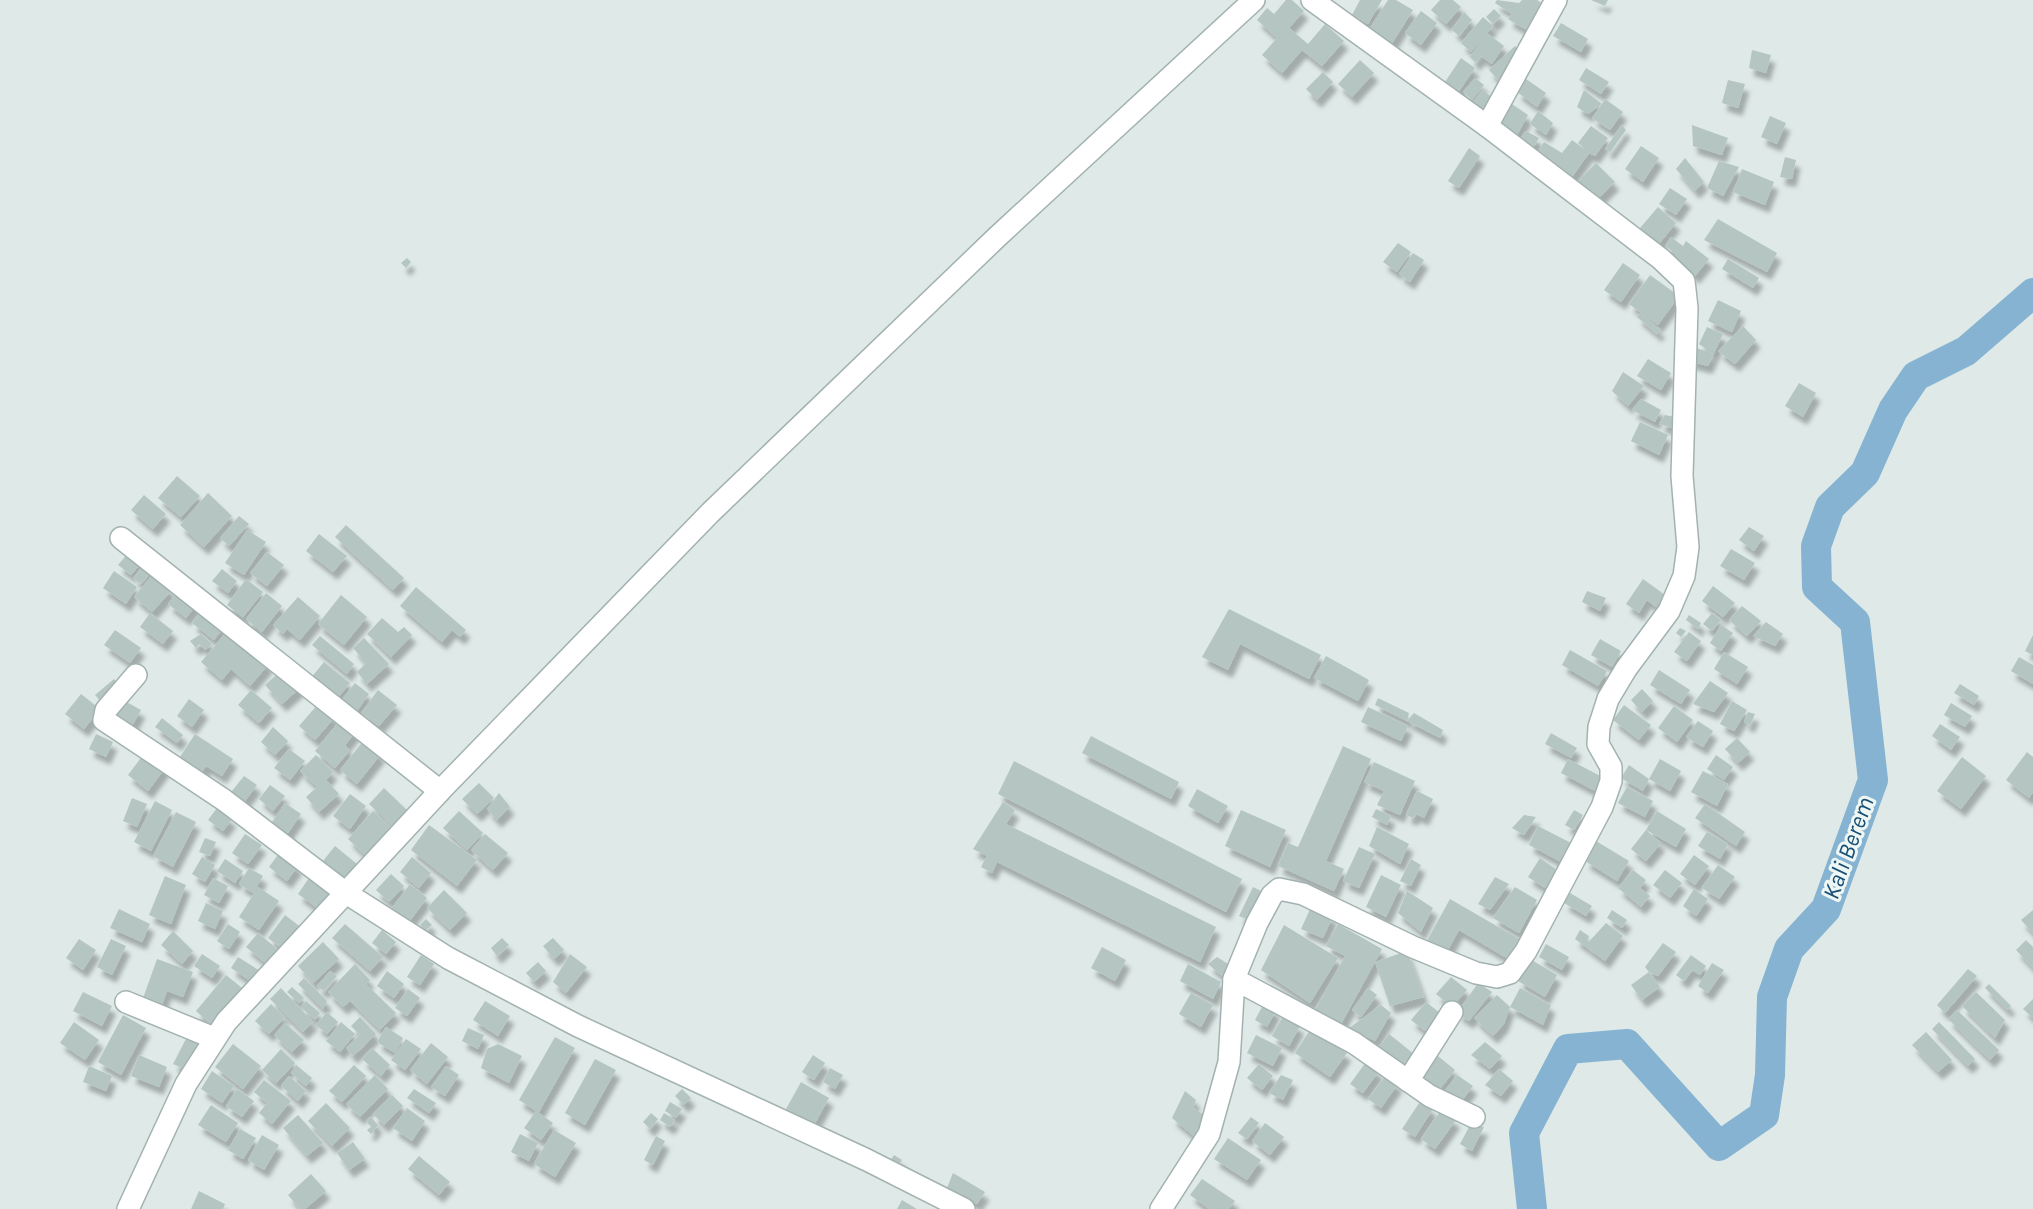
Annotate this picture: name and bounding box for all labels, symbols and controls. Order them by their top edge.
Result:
water label: Kali Berem [1817,793,1879,903]

